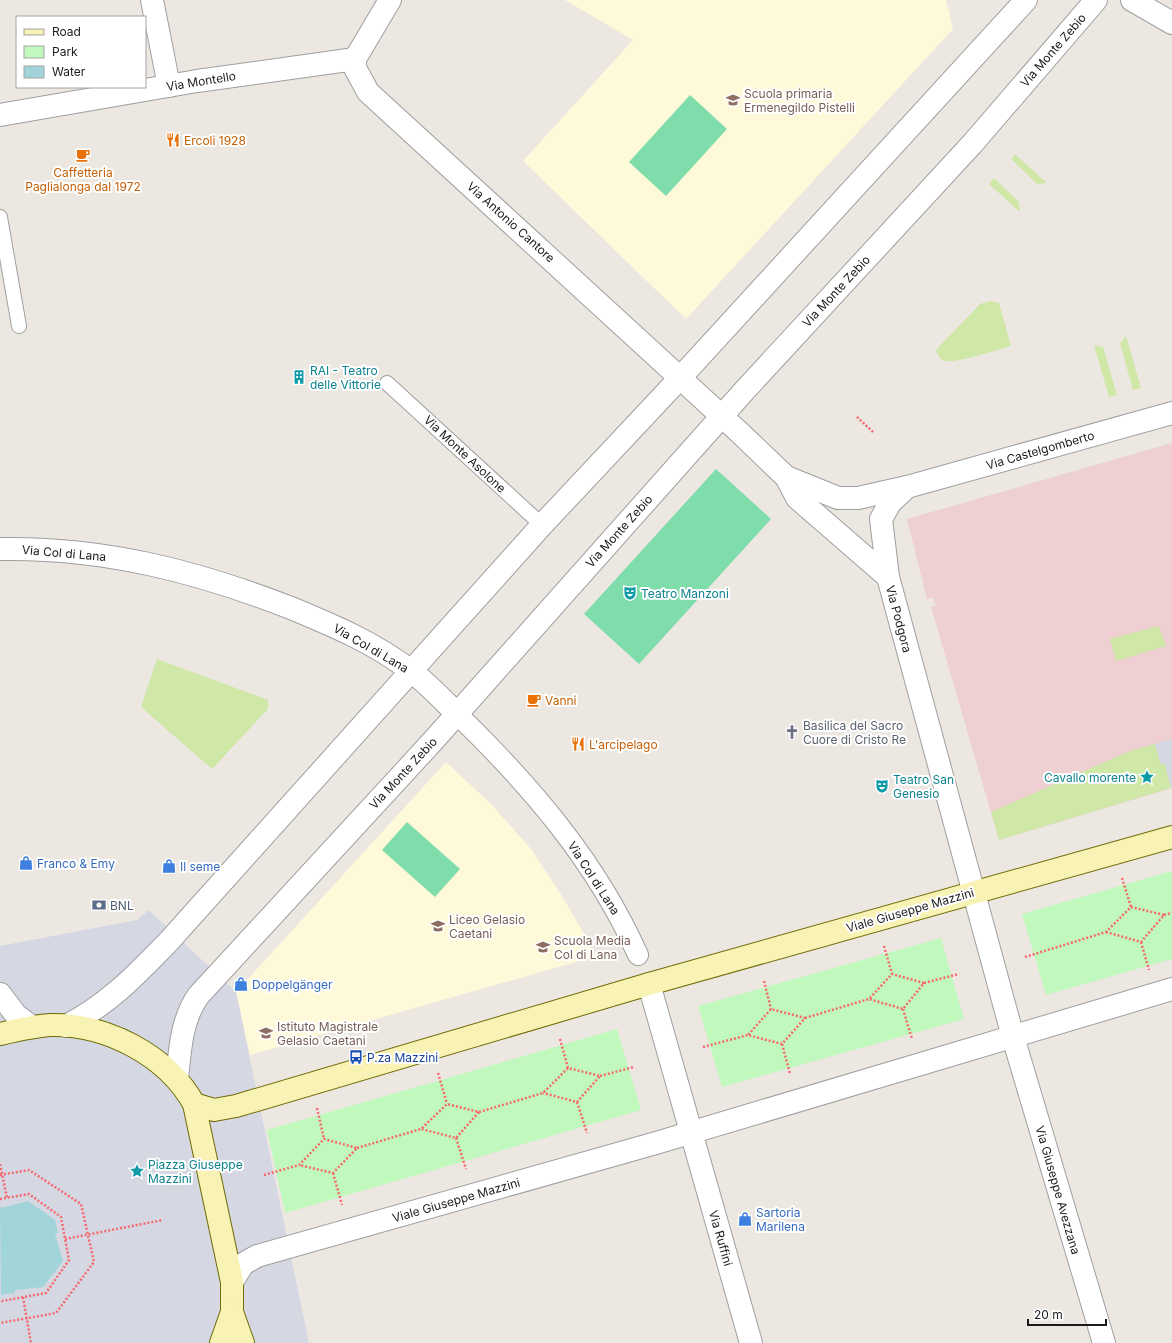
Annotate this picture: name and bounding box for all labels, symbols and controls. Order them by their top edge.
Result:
street label: Via Monte Zebio [1017,10,1089,90]
legend [16,16,146,88]
text: Road [52,24,81,39]
text: Park [52,44,78,59]
text: Water [52,64,86,79]
street label: Via Montello [165,68,237,94]
place label: Scuola primaria Ermenegildo Pistelli [744,86,855,115]
school or university icon: Scuola primaria Ermenegildo Pistelli [725,92,741,108]
restaurant icon: Ercoli 1928 [165,132,181,148]
place label: Ercoli 1928 [184,133,246,148]
cafe icon: Caffetteria Paglialonga dal 1972 [75,147,91,163]
place label: Caffetteria Paglialonga dal 1972 [25,165,141,194]
street label: Via Antonio Cantore [464,179,558,265]
street label: Via Monte Zebio [799,252,873,330]
place label: RAI - Teatro delle Vittorie [310,363,381,392]
building icon: RAI - Teatro delle Vittorie [291,369,307,385]
street label: Via Monte Asolone [421,412,509,496]
street label: Via Castelgomberto [984,427,1096,473]
street label: Via Monte Zebio [582,492,656,570]
street label: Via Col di Lana [21,542,107,564]
street label: Via Podgora [883,584,915,654]
theatre icon: Teatro Manzoni [622,585,638,601]
place label: Teatro Manzoni [641,586,729,601]
street label: Via Col di Lana [331,620,411,676]
cafe icon: Vanni [526,692,542,708]
place label: Vanni [545,693,577,708]
place label: Basilica del Sacro Cuore di Cristo Re [803,718,906,747]
church icon: Basilica del Sacro Cuore di Cristo Re [784,724,800,740]
street label: Via Monte Zebio [366,734,440,812]
restaurant icon: L'arcipelago [570,736,586,752]
place label: L'arcipelago [589,737,658,752]
place icon: Cavallo morente [1139,769,1155,785]
place label: Cavallo morente [1044,770,1136,785]
place label: Teatro San Genesio [893,772,954,801]
theatre icon: Teatro San Genesio [874,778,890,794]
street label: Via Col di Lana [565,838,623,918]
shop icon: Franco & Emy [18,855,34,871]
place label: Franco & Emy [37,856,115,871]
shop icon: Il seme [161,858,177,874]
place label: Il seme [180,859,220,874]
street label: Viale Giuseppe Mazzini [844,885,976,935]
bank icon: BNL [91,897,107,913]
place label: BNL [110,898,134,913]
place label: Liceo Gelasio Caetani [449,912,525,941]
school or university icon: Liceo Gelasio Caetani [430,918,446,934]
place label: Scuola Media Col di Lana [554,933,631,962]
school or university icon: Scuola Media Col di Lana [535,939,551,955]
shop icon: Doppelgänger [233,976,249,992]
place label: Doppelgänger [252,977,333,992]
place label: Istituto Magistrale Gelasio Caetani [277,1019,378,1048]
school or university icon: Istituto Magistrale Gelasio Caetani [258,1025,274,1041]
bus stop icon: P.za Mazzini [348,1049,364,1065]
place label: P.za Mazzini [367,1050,438,1065]
street label: Via Giuseppe Avezzana [1032,1124,1084,1256]
place label: Piazza Giuseppe Mazzini [148,1157,243,1186]
place icon: Piazza Giuseppe Mazzini [129,1163,145,1179]
street label: Viale Giuseppe Mazzini [390,1175,522,1225]
place label: Sartoria Marilena [756,1205,805,1234]
street label: Via Ruffini [706,1208,736,1268]
shop icon: Sartoria Marilena [737,1211,753,1227]
scale bar [1028,1301,1106,1327]
text: 20 m [1034,1307,1063,1322]

